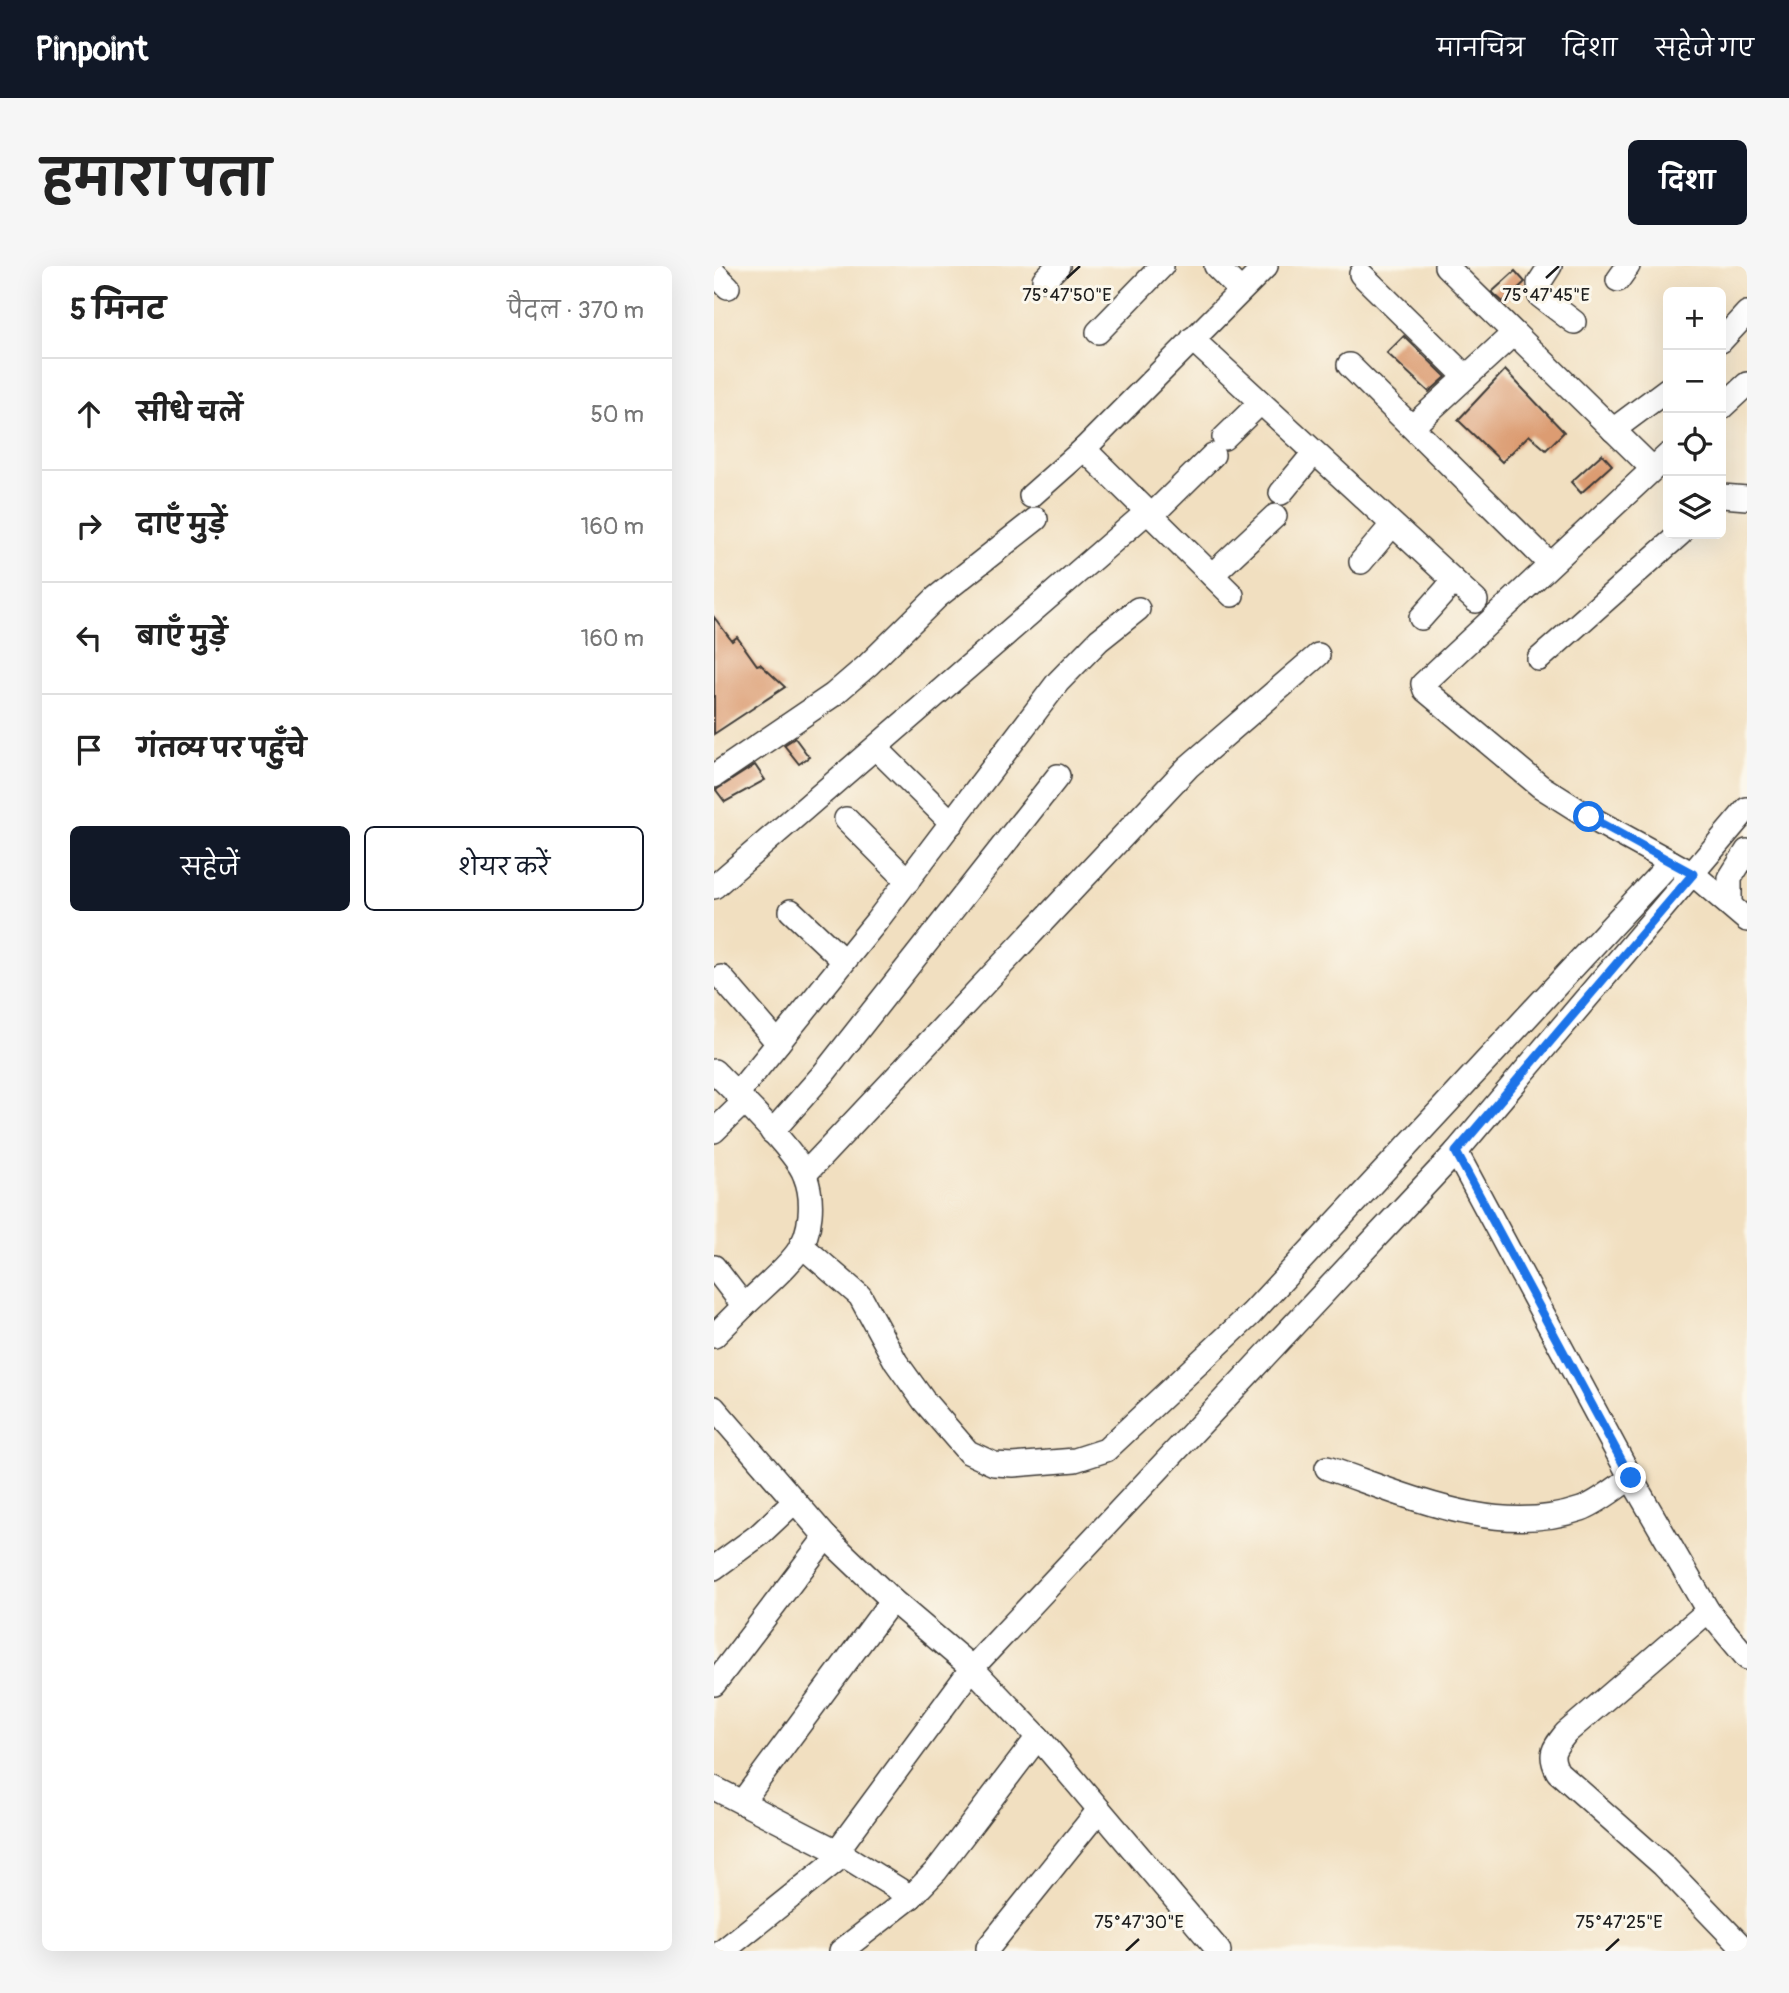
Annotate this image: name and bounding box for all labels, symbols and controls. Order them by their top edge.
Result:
text: Pinpoint [35,29,148,70]
text: मानचित्र [1437,34,1525,63]
text: दिशा [1563,34,1617,63]
text: सहेजे गए [1655,34,1754,63]
button: दिशा [1628,140,1747,225]
text: हमारा पता [42,149,270,210]
text: 75°47'50"E [1022,284,1112,307]
text: 75°47'45"E [1502,284,1590,307]
map controls [1663,287,1726,539]
button: + [1663,287,1726,350]
text: 5 मिनट [70,291,166,328]
text: पैदल · 370 m [507,296,644,325]
button: − [1663,350,1726,413]
icon: ahead [70,395,108,433]
text: सीधे चलें [137,397,242,429]
text: 50 m [590,400,644,429]
button: locate [1663,413,1726,476]
button: layers [1663,476,1726,539]
icon: right [70,507,108,545]
text: दाएँ मुड़ें [137,509,226,541]
text: 160 m [580,512,644,541]
icon: left [70,619,108,657]
text: बाएँ मुड़ें [137,621,227,653]
text: 160 m [580,624,644,653]
icon: arrive [70,731,108,769]
text: गंतव्य पर पहुँचे [137,733,306,765]
route start [1573,801,1604,832]
button: सहेजें [70,826,350,911]
button: शेयर करें [364,826,644,911]
route end [1615,1462,1646,1493]
text: 75°47'30"E [1094,1911,1184,1934]
text: 75°47'25"E [1575,1911,1663,1934]

